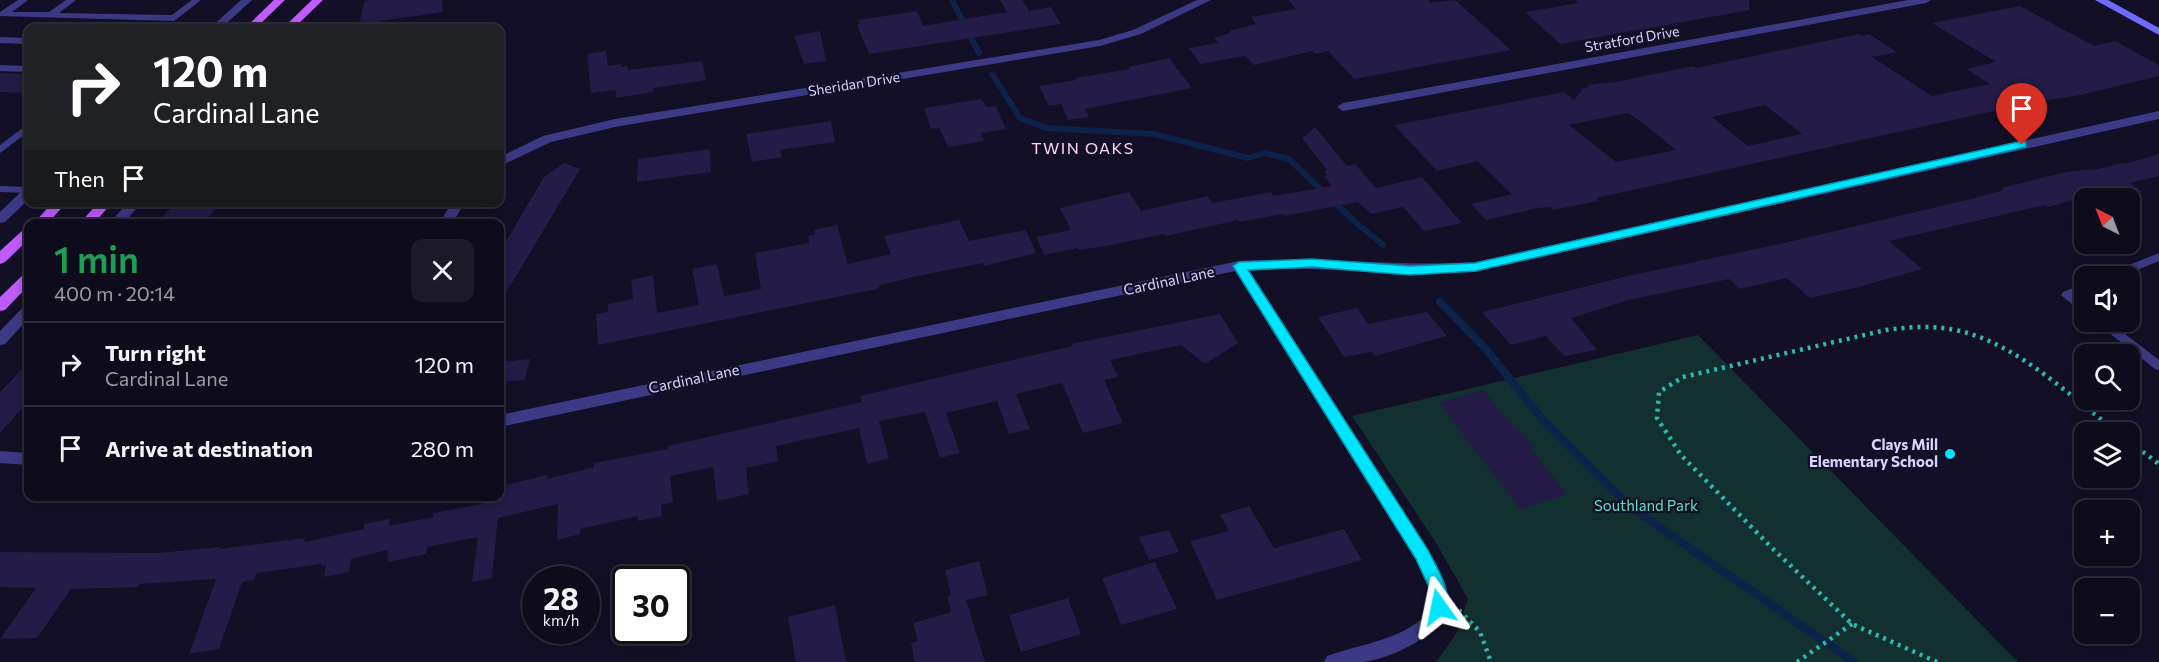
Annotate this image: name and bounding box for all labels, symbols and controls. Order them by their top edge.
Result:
street label: Stratford Drive [1583,22,1681,55]
text: 120 m [153,44,268,96]
icon: right [54,48,132,126]
street label: Sheridan Drive [807,68,901,99]
pin [1996,83,2047,145]
icon: arrive [2005,92,2038,125]
text: Cardinal Lane [153,96,319,129]
district label: TWIN OAKS [1031,138,1135,157]
icon: arrive [117,162,150,195]
text: Then [54,165,105,192]
north arrow [2074,188,2140,254]
map controls [2074,188,2140,644]
text: 1 min [54,236,139,280]
button: close [411,239,474,302]
street label: Cardinal Lane [1122,262,1216,298]
button: sound [2074,266,2140,332]
text: 400 m · 20:14 [54,281,175,305]
text: Turn right [105,339,206,366]
button: search [2074,344,2140,410]
icon: right [54,348,87,381]
text: 120 m [415,351,474,378]
street label: Cardinal Lane [647,360,741,396]
text: Cardinal Lane [105,366,228,390]
button: layers [2074,422,2140,488]
icon: arrive [54,432,87,465]
text: Arrive at destination [105,435,313,462]
text: 280 m [411,435,474,462]
place label: Clays Mill Elementary School [1809,435,1938,470]
marker: Clays Mill Elementary School [1943,447,1957,461]
park label: Southland Park [1594,496,1698,514]
button: + [2074,500,2140,566]
speed limit sign: 30 [612,566,690,644]
position arrow [1407,575,1471,639]
button: − [2074,578,2140,644]
text: 28 [543,579,579,616]
text: km/h [543,611,579,629]

